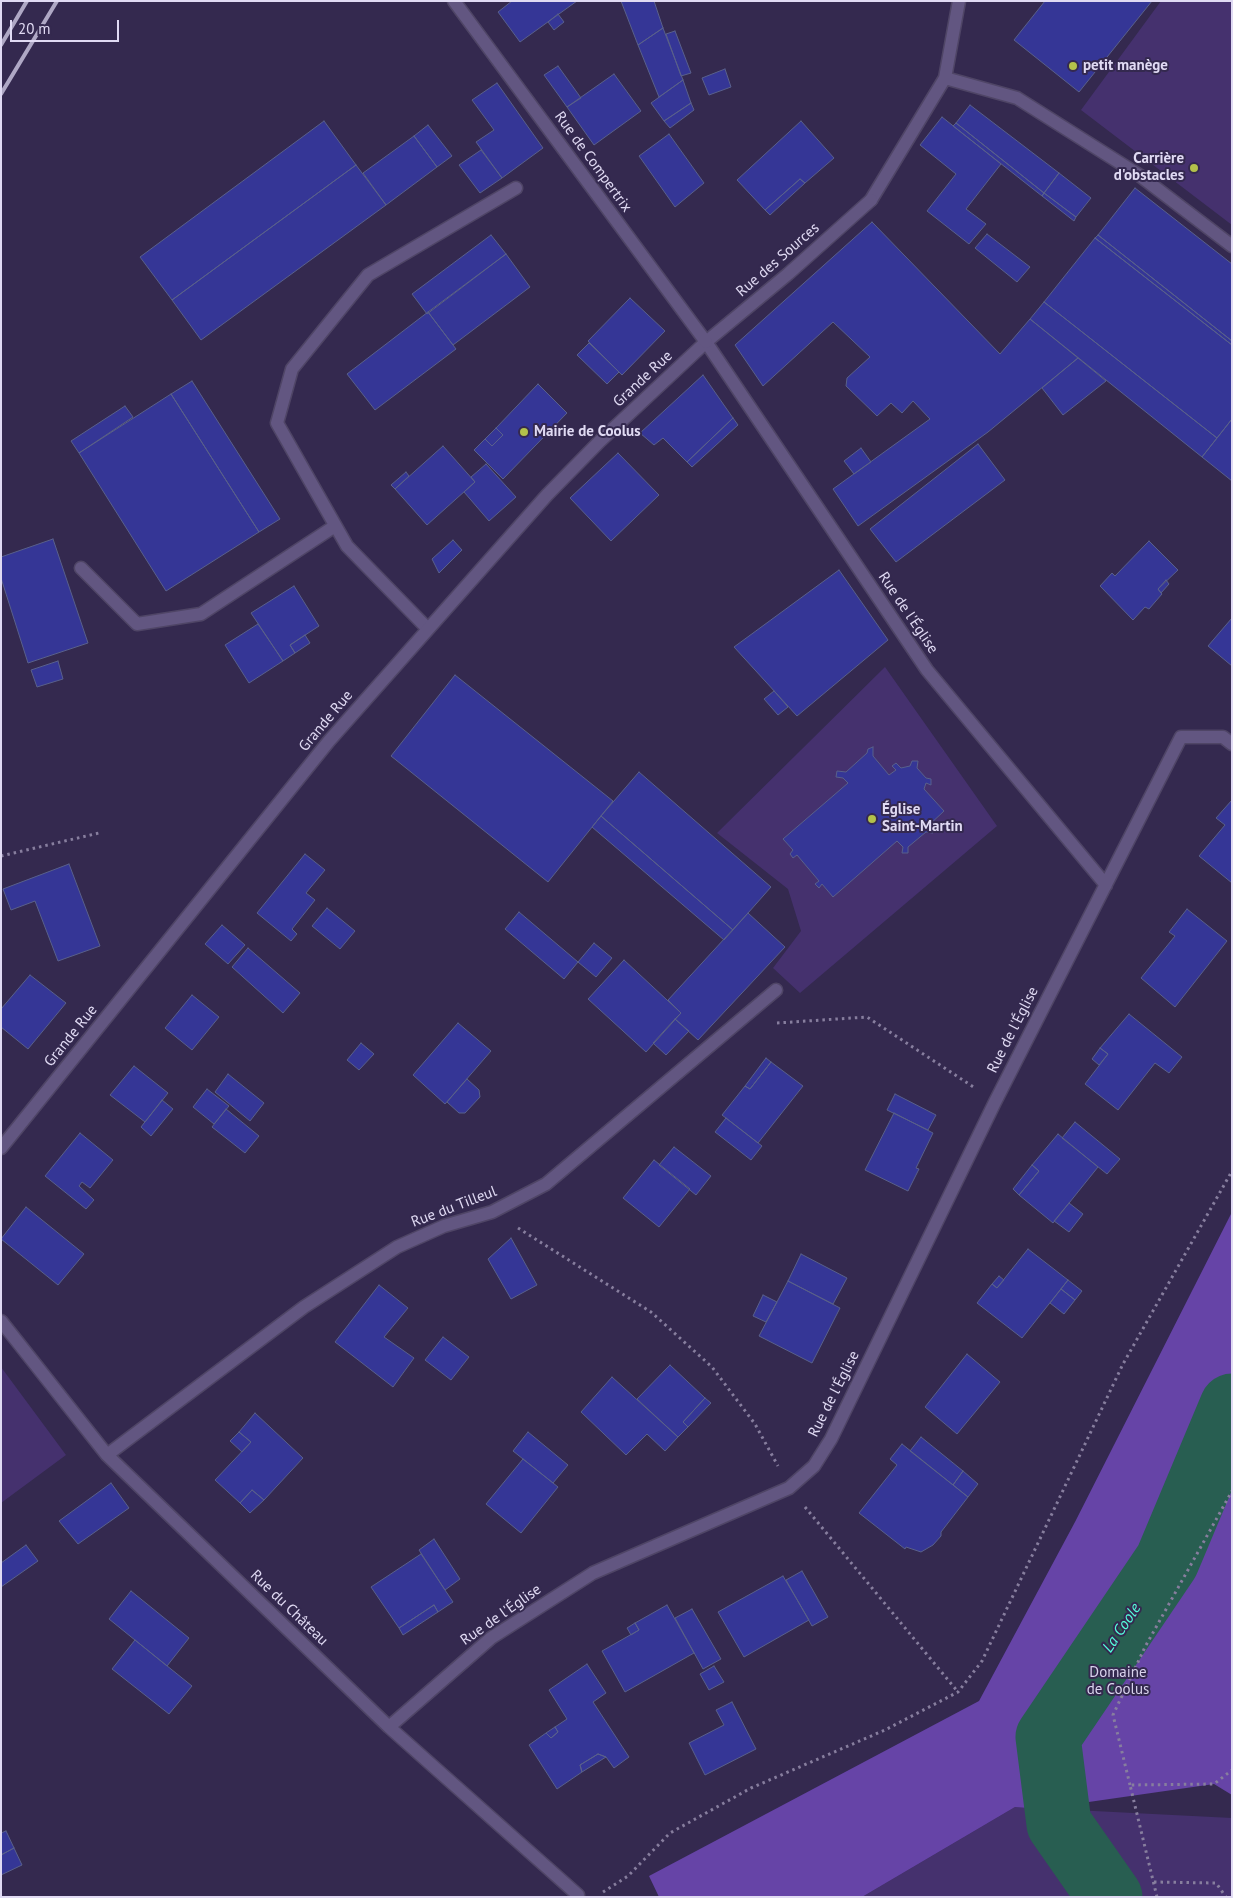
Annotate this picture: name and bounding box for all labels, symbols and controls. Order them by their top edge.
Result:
scale bar [12,10,121,42]
text: 20 m [18,19,51,38]
place label: petit manège [1083,57,1168,75]
marker: petit manège [1067,60,1079,72]
street label: Rue de Compertrix [551,108,635,216]
place label: Carrière d'obstacles [1114,150,1184,185]
marker: Carrière d'obstacles [1188,162,1200,174]
street label: Rue des Sources [733,219,823,301]
street label: Grande Rue [610,347,676,411]
place label: Mairie de Coolus [534,423,640,441]
marker: Mairie de Coolus [518,426,530,438]
street label: Rue de l'Église [874,569,942,657]
street label: Grande Rue [295,687,357,755]
place label: Église Saint-Martin [882,801,963,836]
marker: Église Saint-Martin [866,813,878,825]
street label: Rue de l'Église [984,984,1042,1076]
street label: Grande Rue [41,1002,101,1070]
street label: Rue du Tilleul [409,1183,499,1231]
street label: Rue de l'Église [805,1348,863,1440]
street label: Rue du Château [246,1566,332,1650]
street label: Rue de l'Église [457,1581,545,1649]
water label: La Coole [1099,1600,1145,1656]
park label: Domaine de Coolus [1087,1664,1149,1699]

